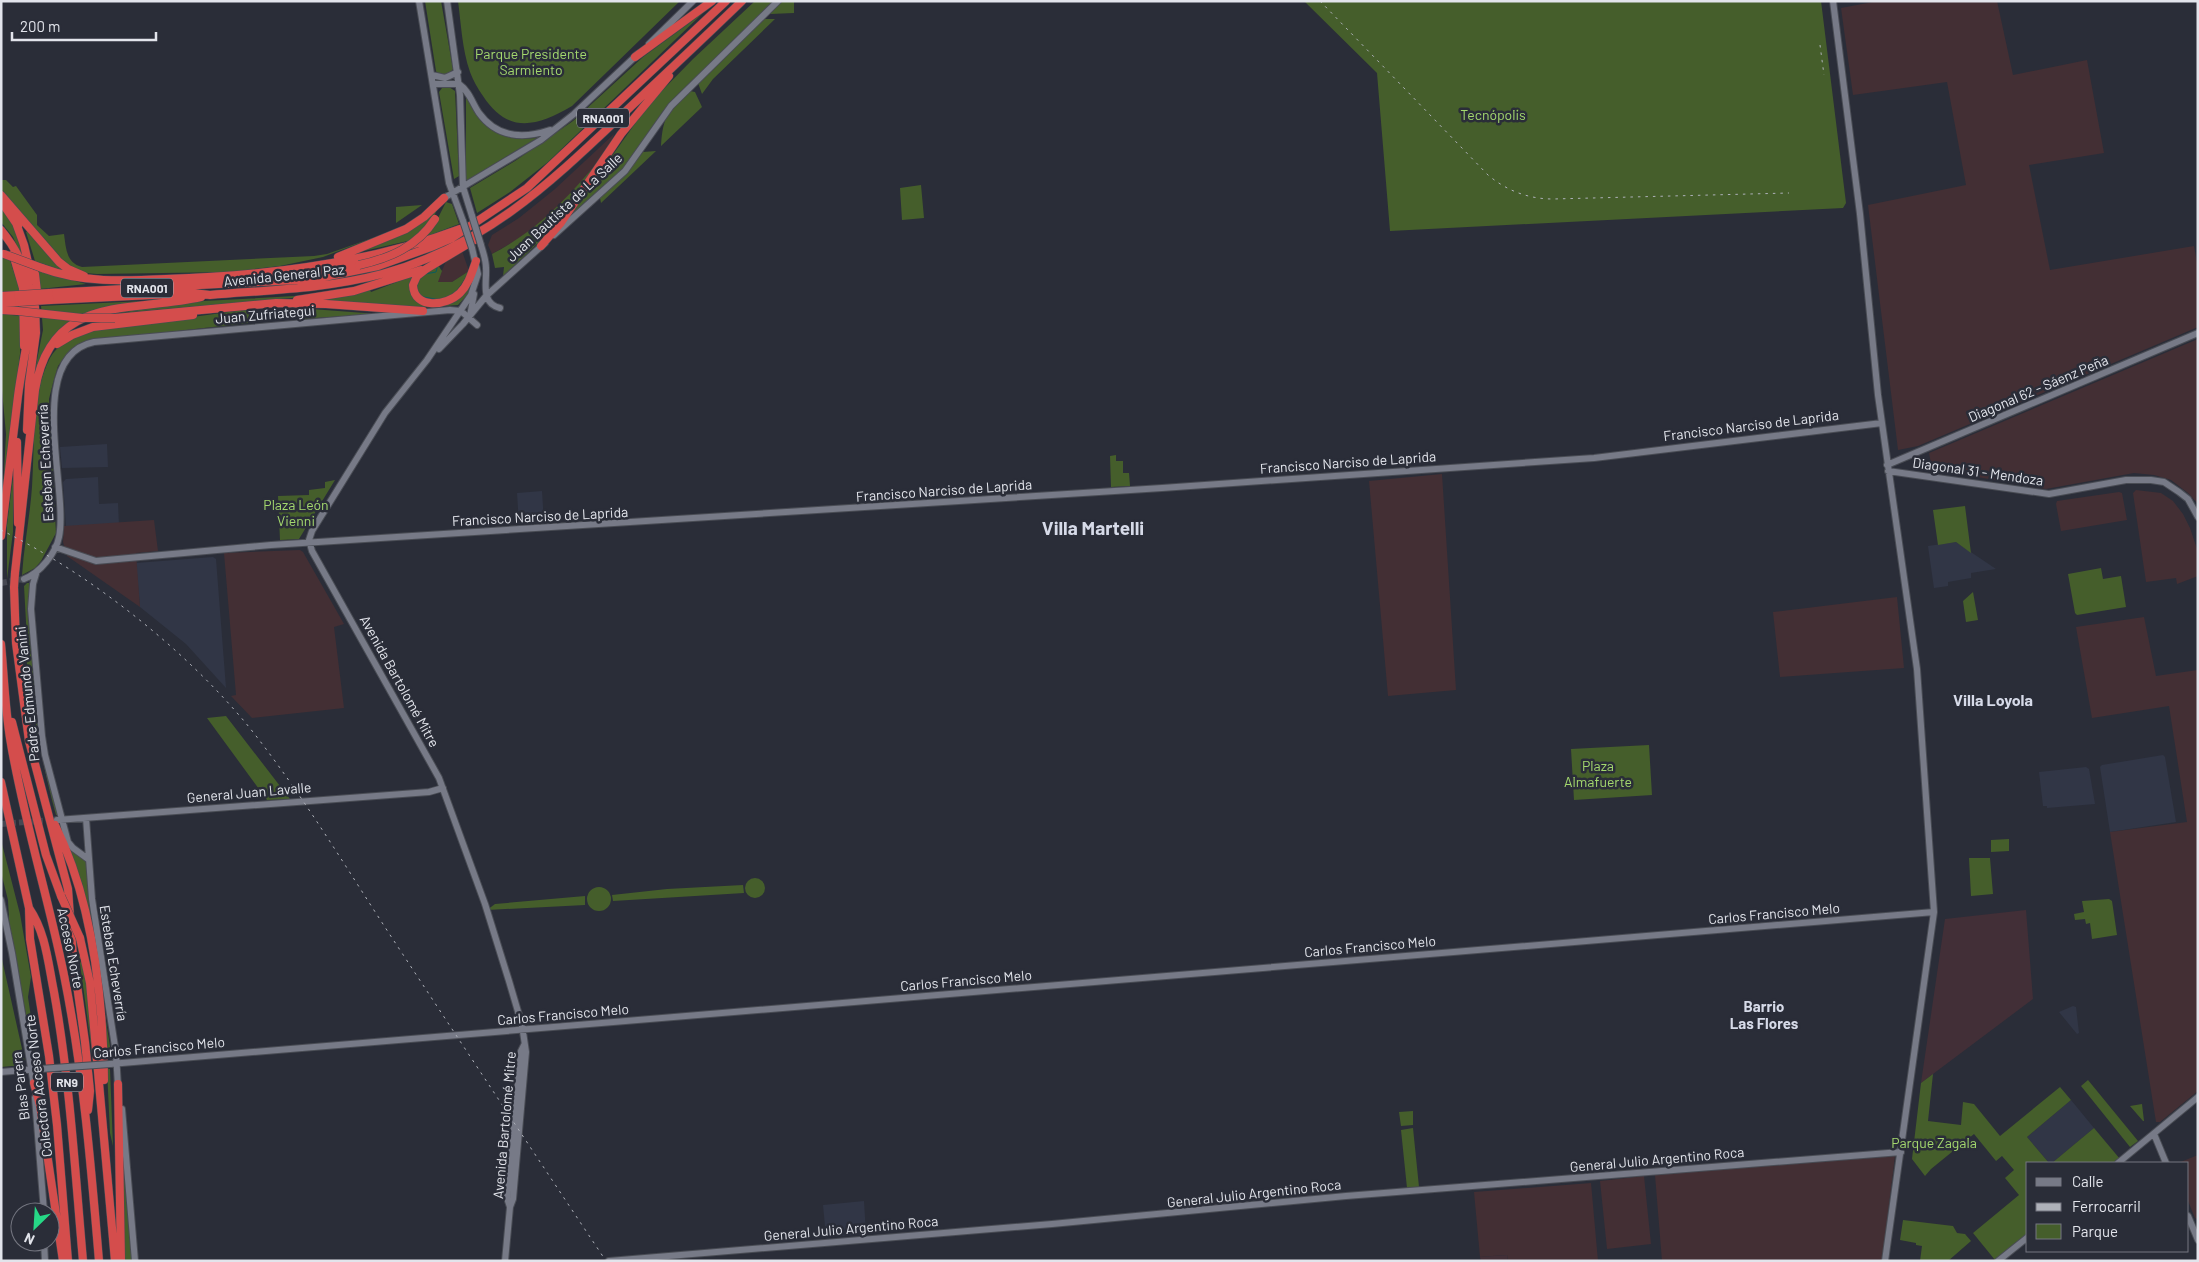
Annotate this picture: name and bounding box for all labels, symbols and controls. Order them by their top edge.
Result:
scale bar [12,10,156,42]
text: 200 m [20,17,60,35]
park label: Parque Presidente Sarmiento [475,45,587,78]
park label: Tecnópolis [1460,106,1526,123]
road number: RNA001 [577,109,629,128]
street label: Juan Bautista de La Salle [503,149,625,265]
street label: Avenida General Paz [223,260,345,290]
road number: RNA001 [121,278,173,298]
street label: Juan Zufriategui [214,301,316,327]
street label: Diagonal 62 - Sáenz Peña [1965,351,2111,425]
street label: Esteban Echeverría [33,404,57,522]
street label: Francisco Narciso de Laprida [1662,406,1840,444]
street label: Francisco Narciso de Laprida [1259,447,1437,477]
street label: Diagonal 31 - Mendoza [1911,453,2045,489]
street label: Francisco Narciso de Laprida [855,475,1033,505]
park label: Plaza León Vienni [263,496,329,529]
street label: Francisco Narciso de Laprida [451,503,629,529]
district label: Villa Martelli [1042,516,1144,539]
street label: Avenida Bartolomé Mitre [357,612,443,750]
street label: Padre Edmundo Vanini [11,625,43,763]
district label: Villa Loyola [1953,690,2033,709]
park label: Plaza Almafuerte [1564,757,1632,790]
street label: General Juan Lavalle [186,778,312,806]
street label: Carlos Francisco Melo [1707,899,1841,927]
street label: Esteban Echeverría [96,904,132,1022]
street label: Acceso Norte [54,906,88,990]
street label: Carlos Francisco Melo [1303,932,1437,960]
street label: Carlos Francisco Melo [899,966,1033,994]
district label: Barrio Las Flores [1730,997,1799,1032]
street label: Carlos Francisco Melo [496,1000,630,1028]
street label: Colectora Acceso Norte [21,1014,55,1158]
street label: Carlos Francisco Melo [92,1033,226,1061]
street label: Avenida Bartolomé Mitre [489,1050,519,1200]
street label: Blas Parera [7,1051,33,1121]
road number: RN9 [51,1072,83,1092]
park label: Parque Zagala [1891,1134,1977,1151]
street label: General Julio Argentino Roca [1569,1143,1745,1175]
legend [2026,1162,2189,1252]
text: Calle [2072,1172,2104,1190]
street label: General Julio Argentino Roca [1166,1175,1342,1211]
text: Ferrocarril [2072,1197,2141,1215]
north arrow [10,1202,60,1252]
street label: General Julio Argentino Roca [763,1212,939,1244]
text: Parque [2072,1222,2118,1240]
text: N [21,1230,37,1249]

